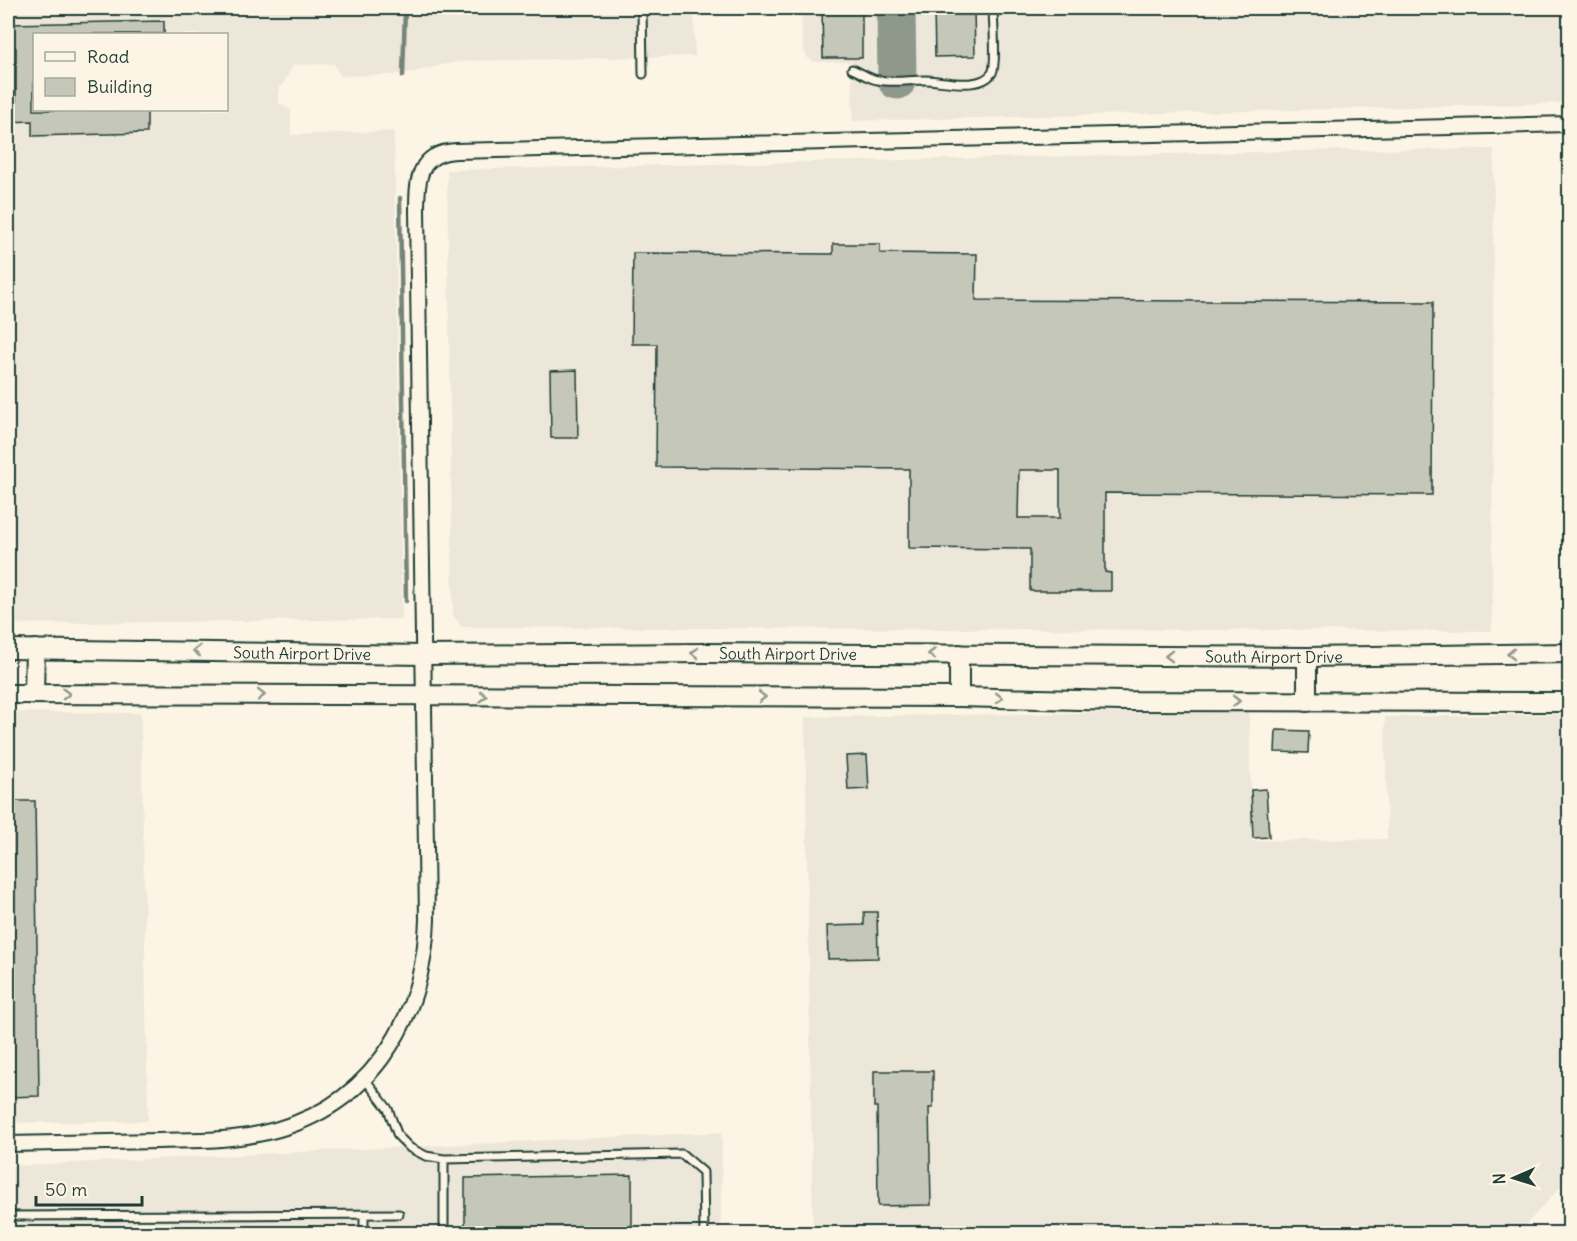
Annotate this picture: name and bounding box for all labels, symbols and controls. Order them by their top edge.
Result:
legend [33,33,228,111]
text: Road [87,45,130,68]
text: Building [87,75,152,98]
street label: South Airport Drive [233,642,371,664]
street label: South Airport Drive [719,643,857,664]
one-way arrow [193,645,202,657]
street label: South Airport Drive [1205,646,1343,667]
one-way arrow [691,647,700,659]
one-way arrow [928,648,937,660]
one-way arrow [1507,648,1516,660]
one-way arrow [1165,650,1174,662]
one-way arrow [61,688,70,700]
one-way arrow [256,689,265,701]
one-way arrow [478,690,487,702]
one-way arrow [757,691,766,703]
one-way arrow [994,691,1003,704]
one-way arrow [1231,695,1240,707]
north arrow [1484,1148,1544,1208]
scale bar [36,1169,142,1207]
text: N [1489,1173,1509,1185]
text: 50 m [45,1178,87,1201]

